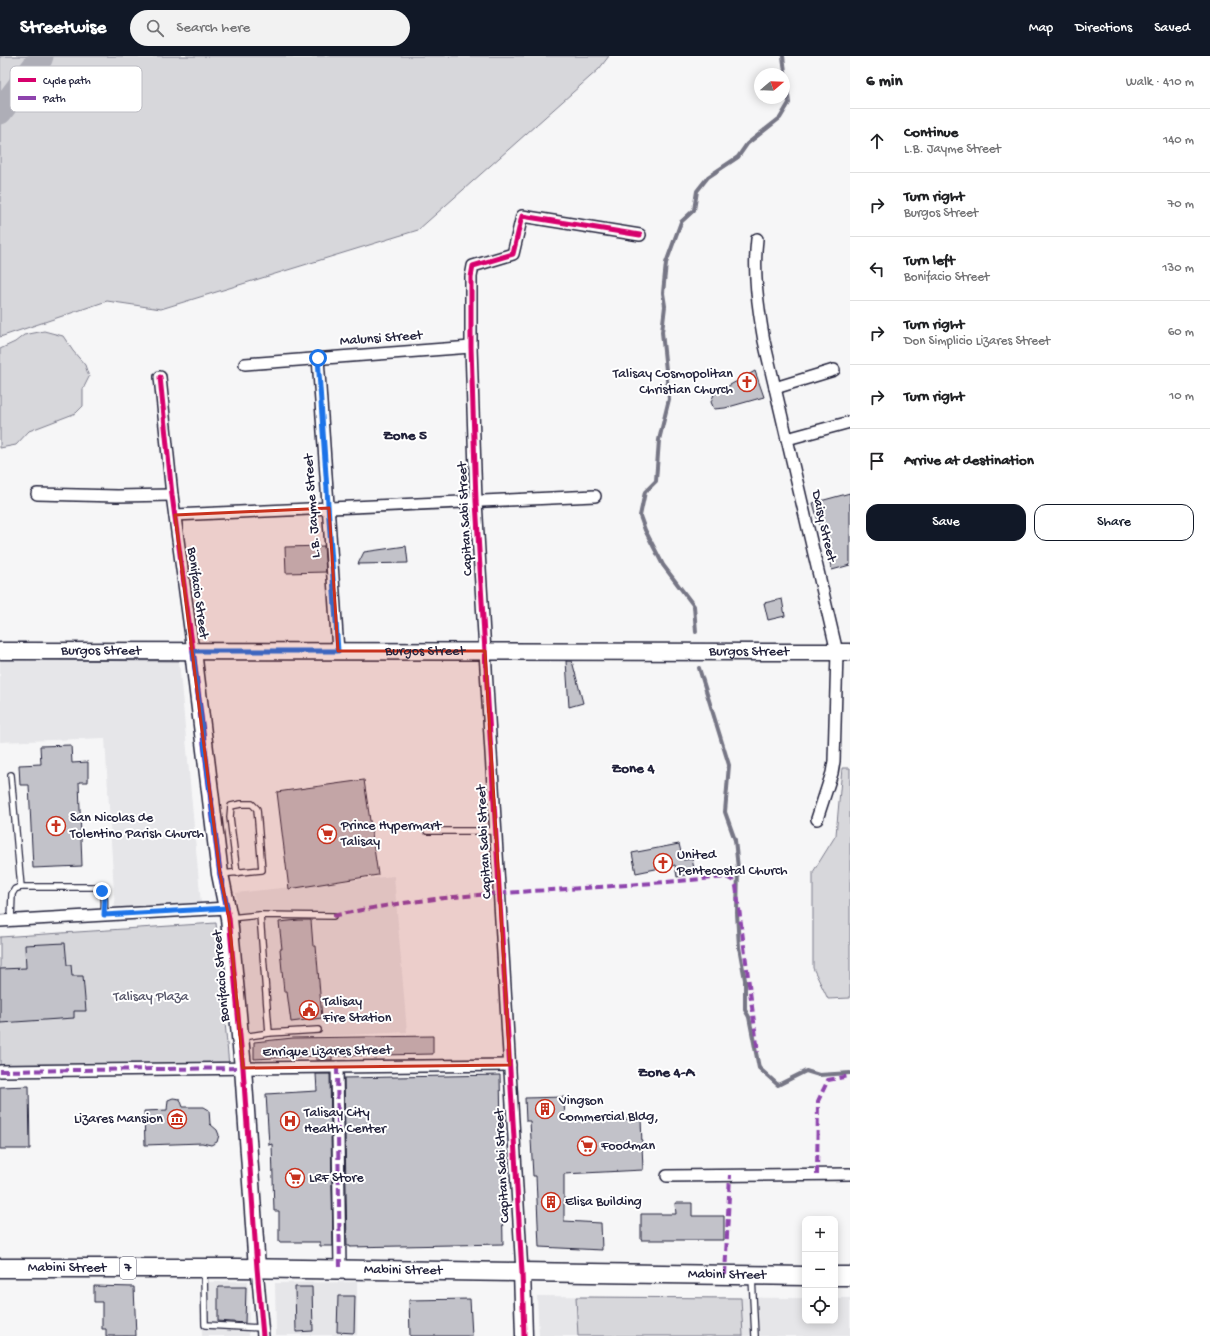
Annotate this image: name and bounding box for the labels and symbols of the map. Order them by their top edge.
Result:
legend [10,66,142,112]
north arrow [754,68,790,104]
text: Cycle path [43,76,91,88]
text: Path [42,94,66,106]
street label: Malunsi Street [339,328,424,350]
route start [309,349,327,367]
place label: Talisay Cosmopolitan Christian Church [612,366,733,399]
church icon: Talisay Cosmopolitan Christian Church [736,371,758,393]
district label: Zone 5 [383,427,427,445]
street label: L.B. Jayme Street [301,452,325,559]
street label: Capitan Sabi Street [454,460,477,576]
street label: Daisy Street [806,488,840,565]
street label: Bonifacio Street [182,545,212,641]
street label: Burgos Street [60,643,142,660]
street label: Burgos Street [384,643,466,660]
street label: Burgos Street [708,643,790,660]
district label: Zone 4 [611,760,655,778]
street label: Capitan Sabi Street [473,783,496,899]
place label: San Nicolas de Tolentino Parish Church [69,810,204,843]
church icon: San Nicolas de Tolentino Parish Church [45,815,67,837]
place label: Prince Hypermart Talisay [340,818,442,851]
supermarket icon: Prince Hypermart Talisay [316,823,338,845]
place label: United Pentecostal Church [676,847,788,880]
church icon: United Pentecostal Church [652,852,674,874]
route end [93,882,111,900]
street label: Bonifacio Street [209,928,235,1023]
park label: Talisay Plaza [113,989,190,1006]
place label: Talisay Fire Station [322,994,392,1027]
public building icon: Talisay Fire Station [298,999,320,1021]
street label: Enrique Lizares Street [262,1042,393,1062]
district label: Zone 4-A [638,1064,695,1082]
place label: Vingson Commercial Bldg, [558,1093,659,1126]
building icon: Vingson Commercial Bldg, [534,1098,556,1120]
place label: Talisay City Health Center [303,1105,387,1138]
street label: Capitan Sabi Street [491,1107,514,1223]
museum icon: Lizares Mansion [166,1108,188,1130]
hospital icon: Talisay City Health Center [279,1110,301,1132]
place label: Lizares Mansion [74,1111,163,1128]
supermarket icon: Foodman [576,1135,598,1157]
place label: Foodman [600,1138,656,1155]
supermarket icon: LRF Store [284,1167,306,1189]
place label: LRF Store [309,1170,364,1187]
building icon: Elisa Building [540,1191,562,1213]
place label: Elisa Building [565,1194,642,1211]
road number: 7 [120,1257,136,1279]
street label: Mabini Street [28,1260,107,1277]
street label: Mabini Street [364,1261,444,1279]
street label: Mabini Street [688,1266,768,1284]

